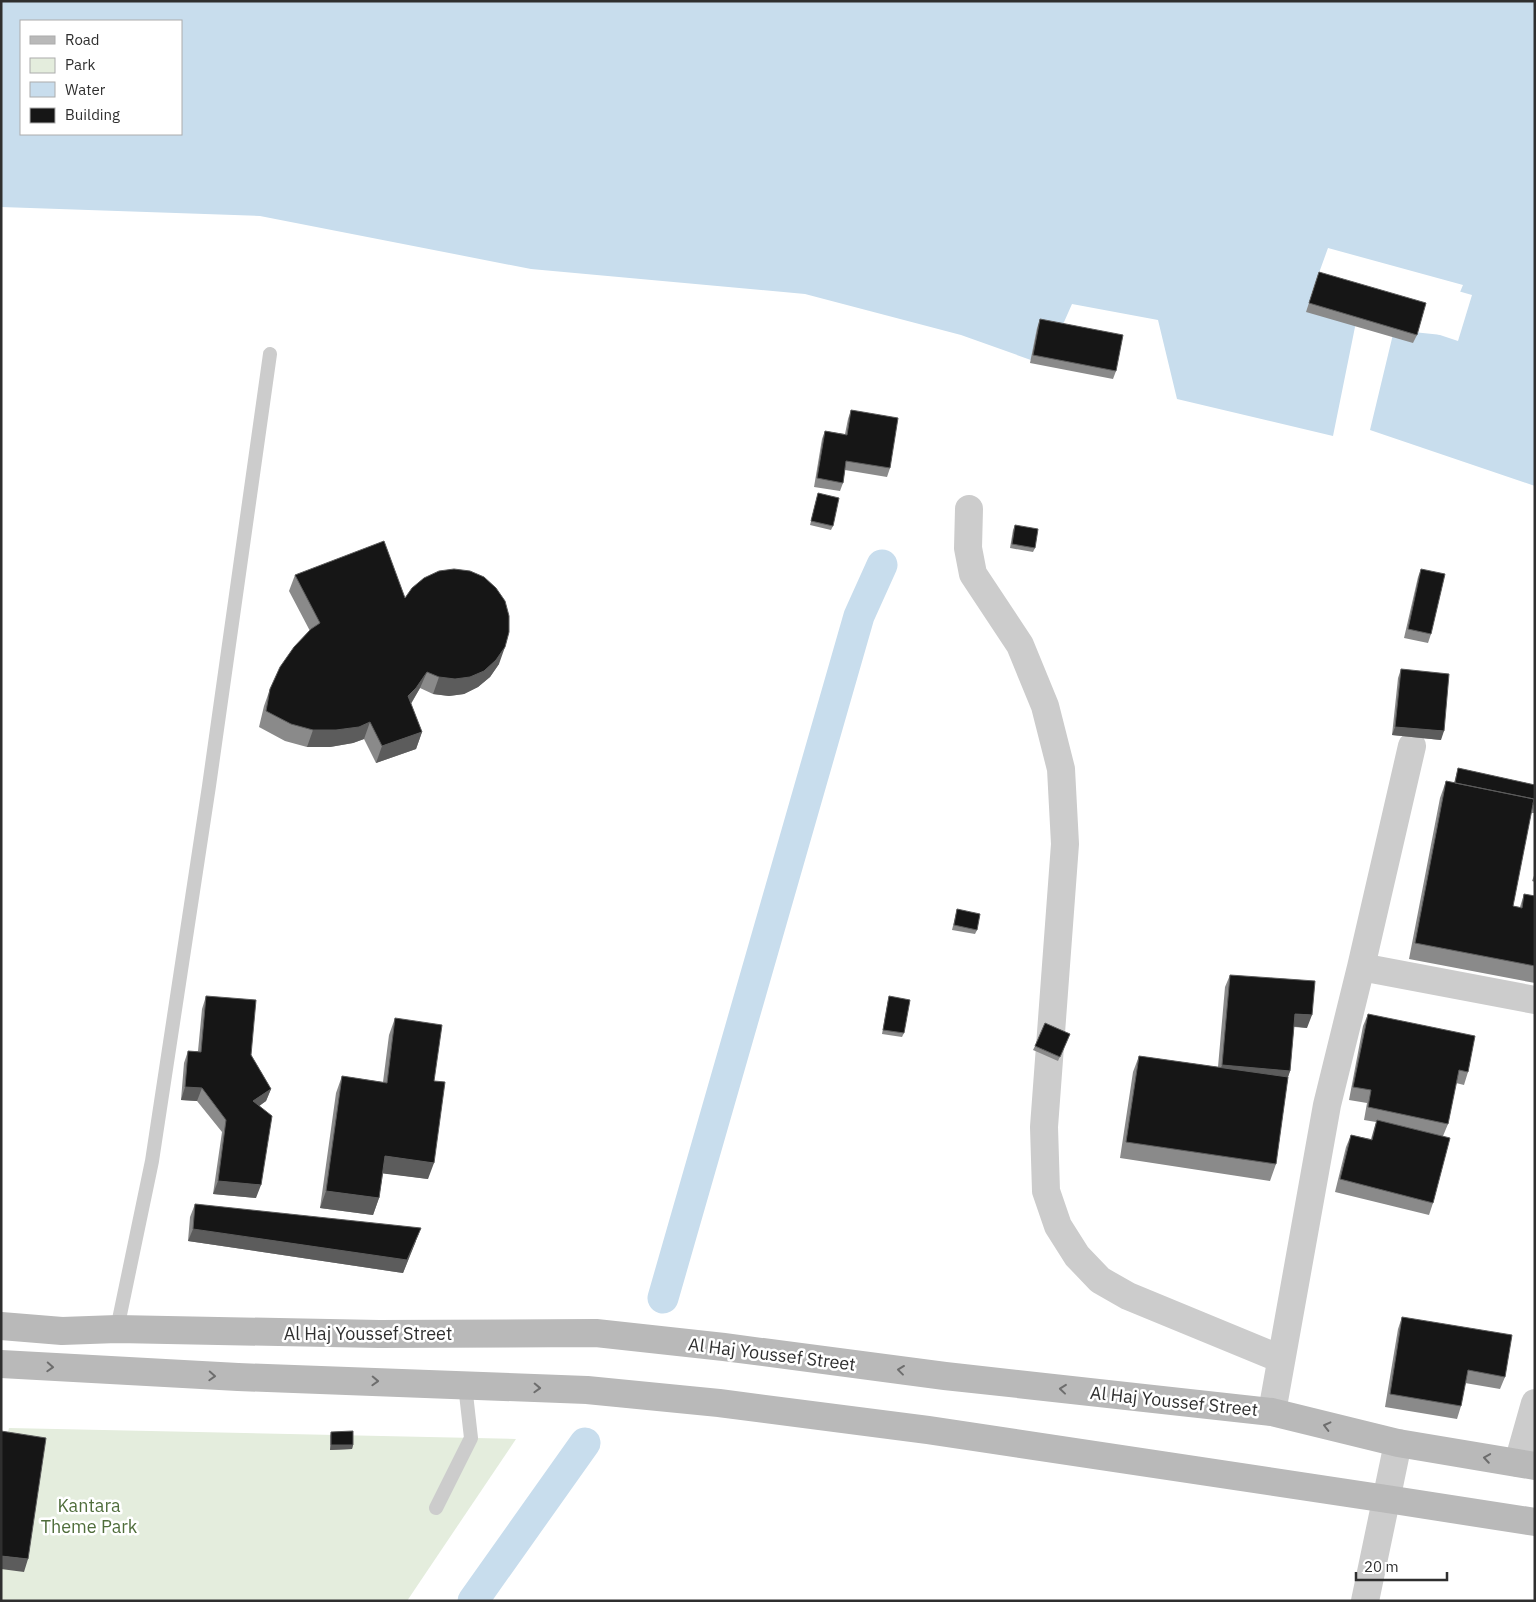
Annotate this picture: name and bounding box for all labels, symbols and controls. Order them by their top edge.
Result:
legend [20,20,182,135]
text: Road [65,30,100,49]
text: Park [65,55,95,74]
text: Water [65,80,106,99]
text: Building [65,105,120,124]
street label: Al Haj Youssef Street [284,1322,452,1345]
street label: Al Haj Youssef Street [687,1332,857,1376]
one-way arrow [46,1362,54,1373]
one-way arrow [897,1365,905,1376]
one-way arrow [208,1370,216,1381]
one-way arrow [371,1376,379,1387]
street label: Al Haj Youssef Street [1089,1381,1259,1421]
one-way arrow [533,1382,541,1393]
one-way arrow [1059,1384,1067,1395]
one-way arrow [1323,1421,1332,1432]
one-way arrow [1482,1453,1491,1463]
park label: Kantara Theme Park [41,1494,138,1538]
scale bar [1356,1550,1447,1582]
text: 20 m [1364,1557,1399,1576]

